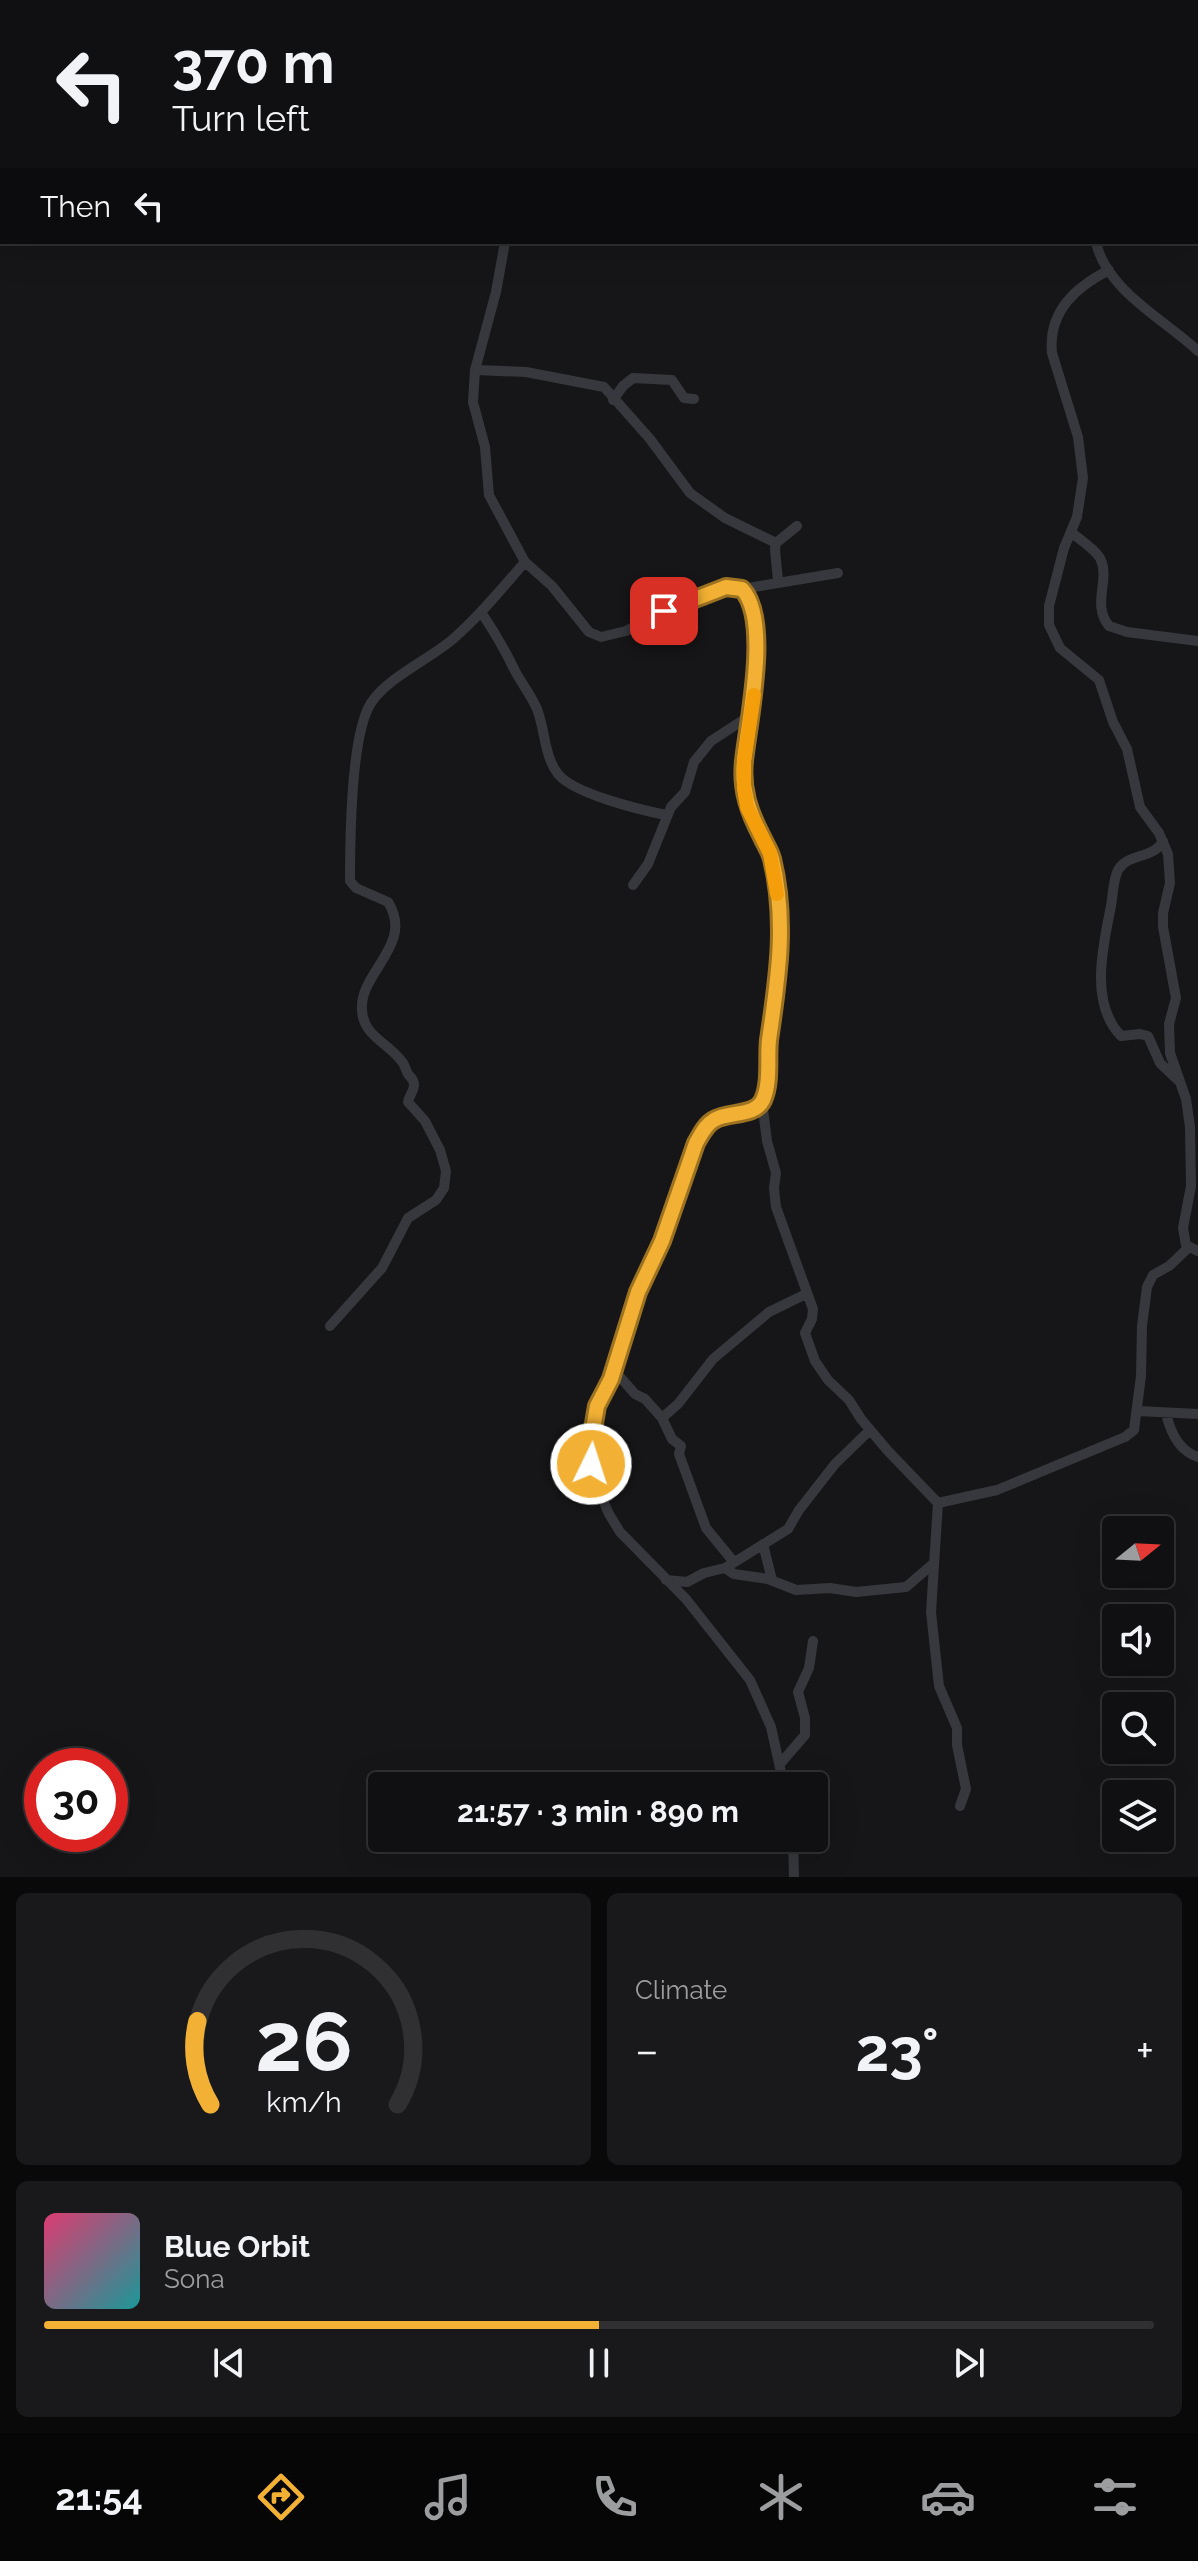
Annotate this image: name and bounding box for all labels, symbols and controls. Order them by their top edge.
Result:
text: 370 m [172,30,335,96]
icon: left [40,32,144,136]
text: Turn left [172,97,310,139]
icon: left [127,184,171,228]
text: Then [40,189,111,224]
pin [630,577,698,645]
icon: arrive [642,589,686,633]
position arrow [549,1422,633,1506]
north arrow [1102,1516,1174,1588]
map controls [1102,1516,1174,1852]
button: sound [1102,1604,1174,1676]
button: search [1102,1692,1174,1764]
speed limit sign: 30 [24,1748,128,1852]
button: layers [1102,1780,1174,1852]
text: 21:57 · 3 min · 890 m [457,1794,739,1829]
text: Climate [635,1975,727,2005]
text: 26 [255,1993,352,2090]
text: 23° [855,2015,939,2085]
text: − [635,2025,659,2076]
text: + [1136,2025,1154,2076]
text: km/h [266,2085,341,2119]
text: Blue Orbit [164,2229,310,2264]
text: Sona [164,2264,225,2294]
icon: previous [207,2341,251,2385]
icon: pause [577,2341,621,2385]
icon: next [947,2341,991,2385]
icon: directions [253,2469,309,2525]
icon: music [420,2469,476,2525]
icon: phone [587,2469,643,2525]
icon: climate [753,2469,809,2525]
icon: car [920,2469,976,2525]
icon: filters [1087,2469,1143,2525]
text: 21:54 [55,2476,143,2518]

